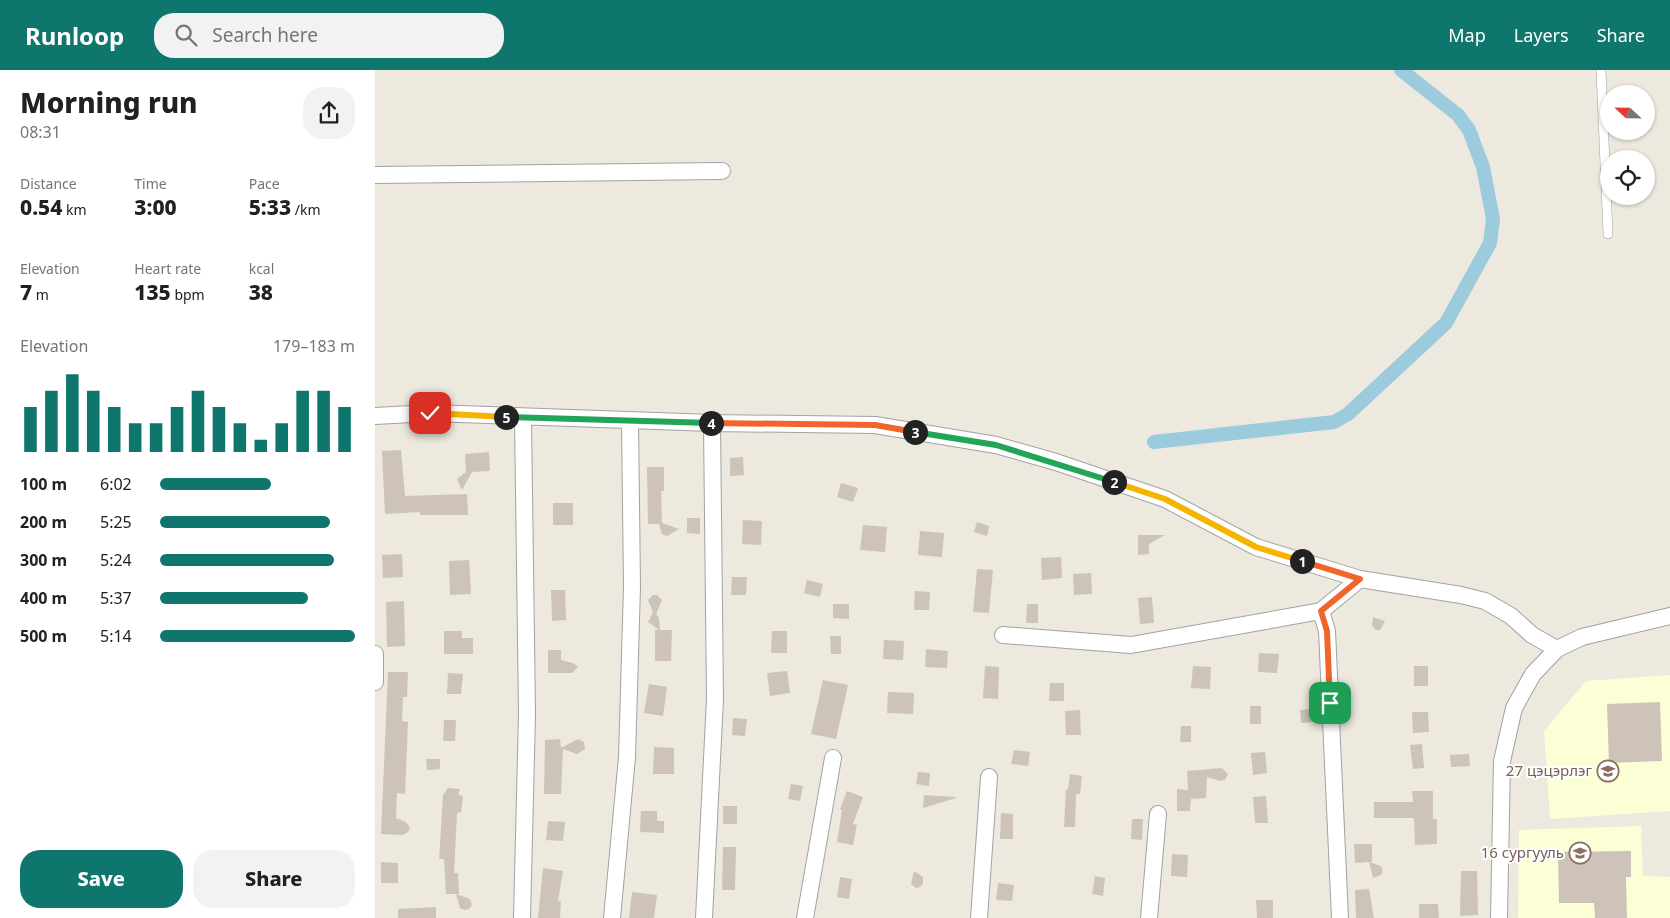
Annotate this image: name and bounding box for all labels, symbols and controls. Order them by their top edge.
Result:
search box [154,13,504,58]
text: Runloop [25,19,124,52]
icon: search [172,21,200,49]
text: Search here [212,22,318,48]
text: Map [1448,23,1486,47]
text: Layers [1514,23,1569,47]
text: Share [1597,23,1645,47]
text: Morning run [20,83,198,121]
north arrow [1600,85,1655,140]
map controls [1600,85,1655,205]
button: share [303,87,355,139]
text: 08:31 [20,121,61,143]
button: locate [1600,150,1655,205]
text: Distance [20,174,77,193]
text: Time [134,174,167,193]
text: Pace [249,174,280,193]
text: 0.54 [20,193,62,221]
text: 3:00 [134,193,177,221]
text: 5:33 [249,193,291,221]
text: km [62,200,87,219]
text: /km [291,200,320,219]
text: Elevation [20,259,80,278]
text: Heart rate [134,259,201,278]
text: kcal [249,259,274,278]
text: 7 [20,278,32,306]
text: 135 [134,278,171,306]
text: 38 [249,278,273,306]
text: m [32,285,49,304]
text: bpm [171,285,205,304]
text: Elevation [20,335,88,357]
text: 179–183 m [273,335,355,357]
pin [409,392,451,434]
icon: check [416,399,444,427]
pin: 5 [493,404,519,430]
text: 5 [502,408,511,427]
pin: 4 [699,410,723,436]
text: 4 [707,414,716,433]
pin: 3 [903,420,927,444]
text: 3 [911,423,920,442]
pin: 2 [1101,470,1127,494]
text: 100 m [20,473,67,495]
text: 6:02 [100,473,132,495]
text: 2 [1110,473,1119,492]
text: 200 m [20,511,67,533]
text: 5:25 [100,511,132,533]
pin: 1 [1289,548,1315,574]
text: 300 m [20,549,67,571]
text: 5:24 [100,549,132,571]
text: 1 [1298,552,1307,571]
text: 400 m [20,587,67,609]
text: 5:37 [100,587,132,609]
text: 500 m [20,625,67,647]
text: 5:14 [100,625,132,647]
pin [1309,682,1351,724]
icon: arrive [1316,689,1344,717]
school or university icon: 27 цэцэрлэг [1596,759,1620,783]
place label: 27 цэцэрлэг [1506,760,1592,780]
school or university icon: 16 сургууль [1568,841,1592,865]
place label: 16 сургууль [1481,842,1564,862]
button: Save [20,850,183,908]
button: Share [193,850,355,908]

